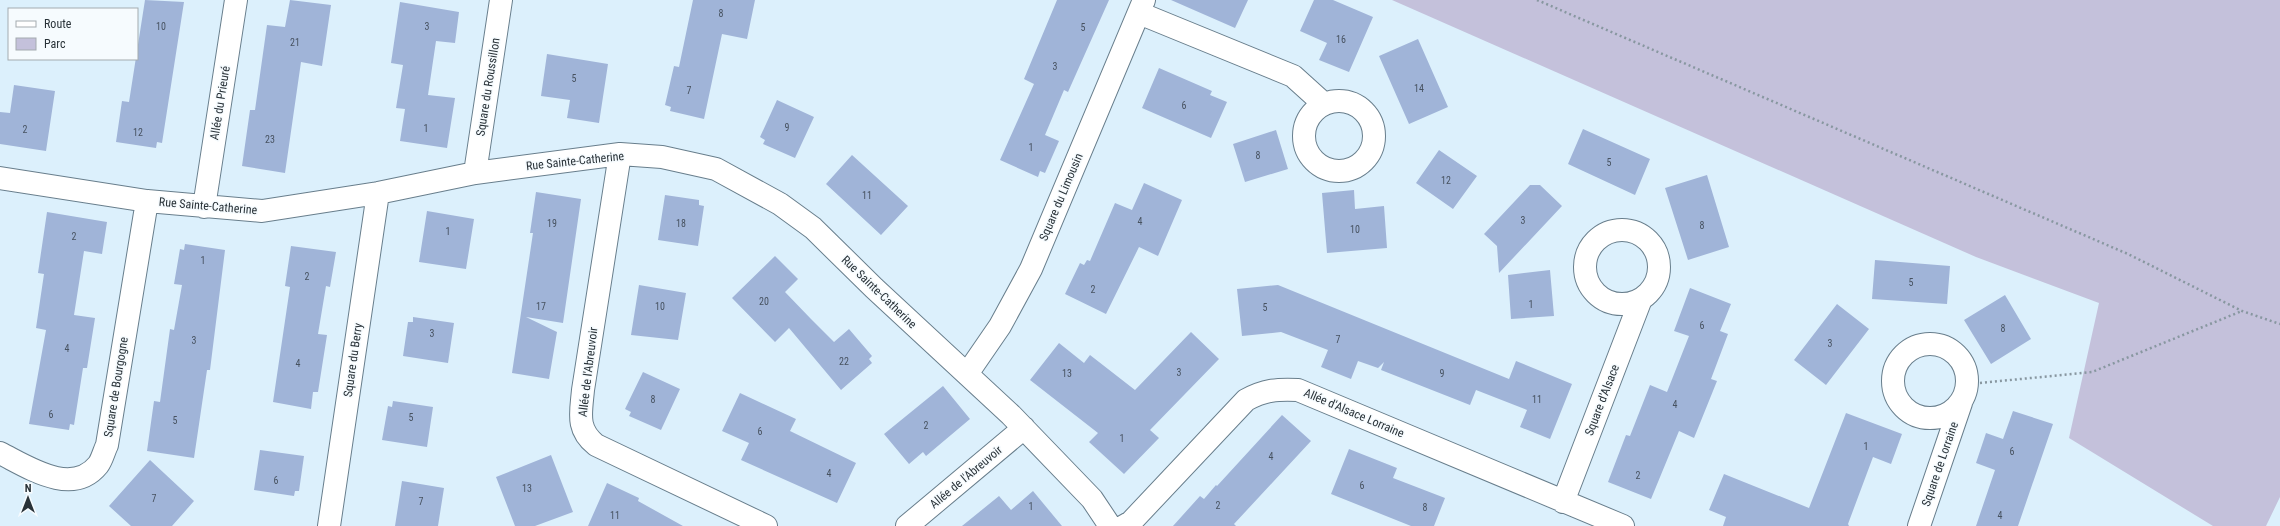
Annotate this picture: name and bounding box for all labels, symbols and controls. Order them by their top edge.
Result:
legend [8,8,138,60]
house number: 8 [719,8,724,19]
text: Route [44,17,72,31]
house number: 10 [156,21,166,32]
house number: 3 [425,21,430,32]
house number: 5 [1081,22,1086,33]
house number: 16 [1336,34,1346,45]
text: Parc [44,37,66,51]
house number: 21 [290,37,300,48]
street label: Square du Roussillon [473,37,503,137]
house number: 3 [1053,61,1058,72]
street label: Allée du Prieuré [207,65,233,141]
house number: 5 [572,73,577,84]
house number: 14 [1414,83,1424,94]
house number: 7 [687,85,692,96]
house number: 6 [1182,100,1187,111]
house number: 9 [785,122,790,133]
house number: 1 [424,123,428,134]
house number: 2 [23,124,28,135]
house number: 12 [133,127,143,138]
house number: 23 [265,134,275,145]
house number: 1 [1029,142,1033,153]
street label: Rue Sainte-Catherine [525,149,625,173]
house number: 8 [1256,150,1261,161]
street label: Square du Limousin [1036,151,1086,243]
house number: 5 [1607,157,1612,168]
house number: 12 [1441,175,1451,186]
house number: 11 [862,190,872,201]
street label: Rue Sainte-Catherine [158,195,258,217]
house number: 3 [1521,215,1526,226]
house number: 4 [1138,216,1143,227]
house number: 19 [547,218,557,229]
house number: 18 [676,218,686,229]
house number: 8 [1700,220,1705,231]
house number: 10 [1350,224,1360,235]
house number: 1 [446,226,450,237]
house number: 2 [72,231,77,242]
street label: Rue Sainte-Catherine [839,253,920,332]
house number: 1 [201,255,205,266]
house number: 2 [305,271,310,282]
house number: 5 [1909,277,1914,288]
house number: 2 [1091,284,1096,295]
house number: 20 [759,296,769,307]
house number: 1 [1529,299,1533,310]
house number: 17 [536,301,546,312]
house number: 10 [655,301,665,312]
house number: 5 [1263,302,1268,313]
house number: 6 [1700,320,1705,331]
street label: Square du Berry [341,322,365,398]
house number: 8 [2001,323,2006,334]
street label: Allée de l'Abreuvoir [576,326,600,418]
house number: 3 [430,328,435,339]
house number: 7 [1336,334,1341,345]
house number: 3 [192,335,197,346]
street label: Square de Bourgogne [101,336,131,438]
house number: 3 [1828,338,1833,349]
house number: 4 [65,343,70,354]
house number: 22 [839,356,849,367]
house number: 4 [296,358,301,369]
street label: Square d'Alsace [1582,362,1622,438]
house number: 3 [1177,367,1182,378]
house number: 13 [1062,368,1072,379]
house number: 9 [1440,368,1445,379]
street label: Allée d'Alsace Lorraine [1302,386,1406,441]
house number: 8 [651,394,656,405]
house number: 11 [1532,394,1542,405]
house number: 4 [1673,399,1678,410]
house number: 6 [49,409,54,420]
house number: 5 [409,412,414,423]
house number: 5 [173,415,178,426]
street label: Square de Lorraine [1919,419,1961,508]
house number: 2 [924,420,929,431]
house number: 6 [758,426,763,437]
house number: 1 [1120,433,1124,444]
house number: 1 [1864,441,1868,452]
street label: Allée de l'Abreuvoir [927,442,1005,511]
house number: 6 [2010,446,2015,457]
house number: 4 [1269,451,1274,462]
house number: 4 [827,468,832,479]
house number: 2 [1636,470,1641,481]
house number: 6 [274,475,279,486]
north arrow [8,478,48,518]
house number: 6 [1360,480,1365,491]
text: N [25,482,32,495]
house number: 13 [522,483,532,494]
house number: 7 [152,493,157,504]
house number: 7 [419,496,424,507]
house number: 2 [1216,500,1221,511]
house number: 1 [1029,501,1033,512]
house number: 8 [1423,502,1428,513]
house number: 11 [610,510,620,521]
house number: 4 [1998,510,2003,521]

